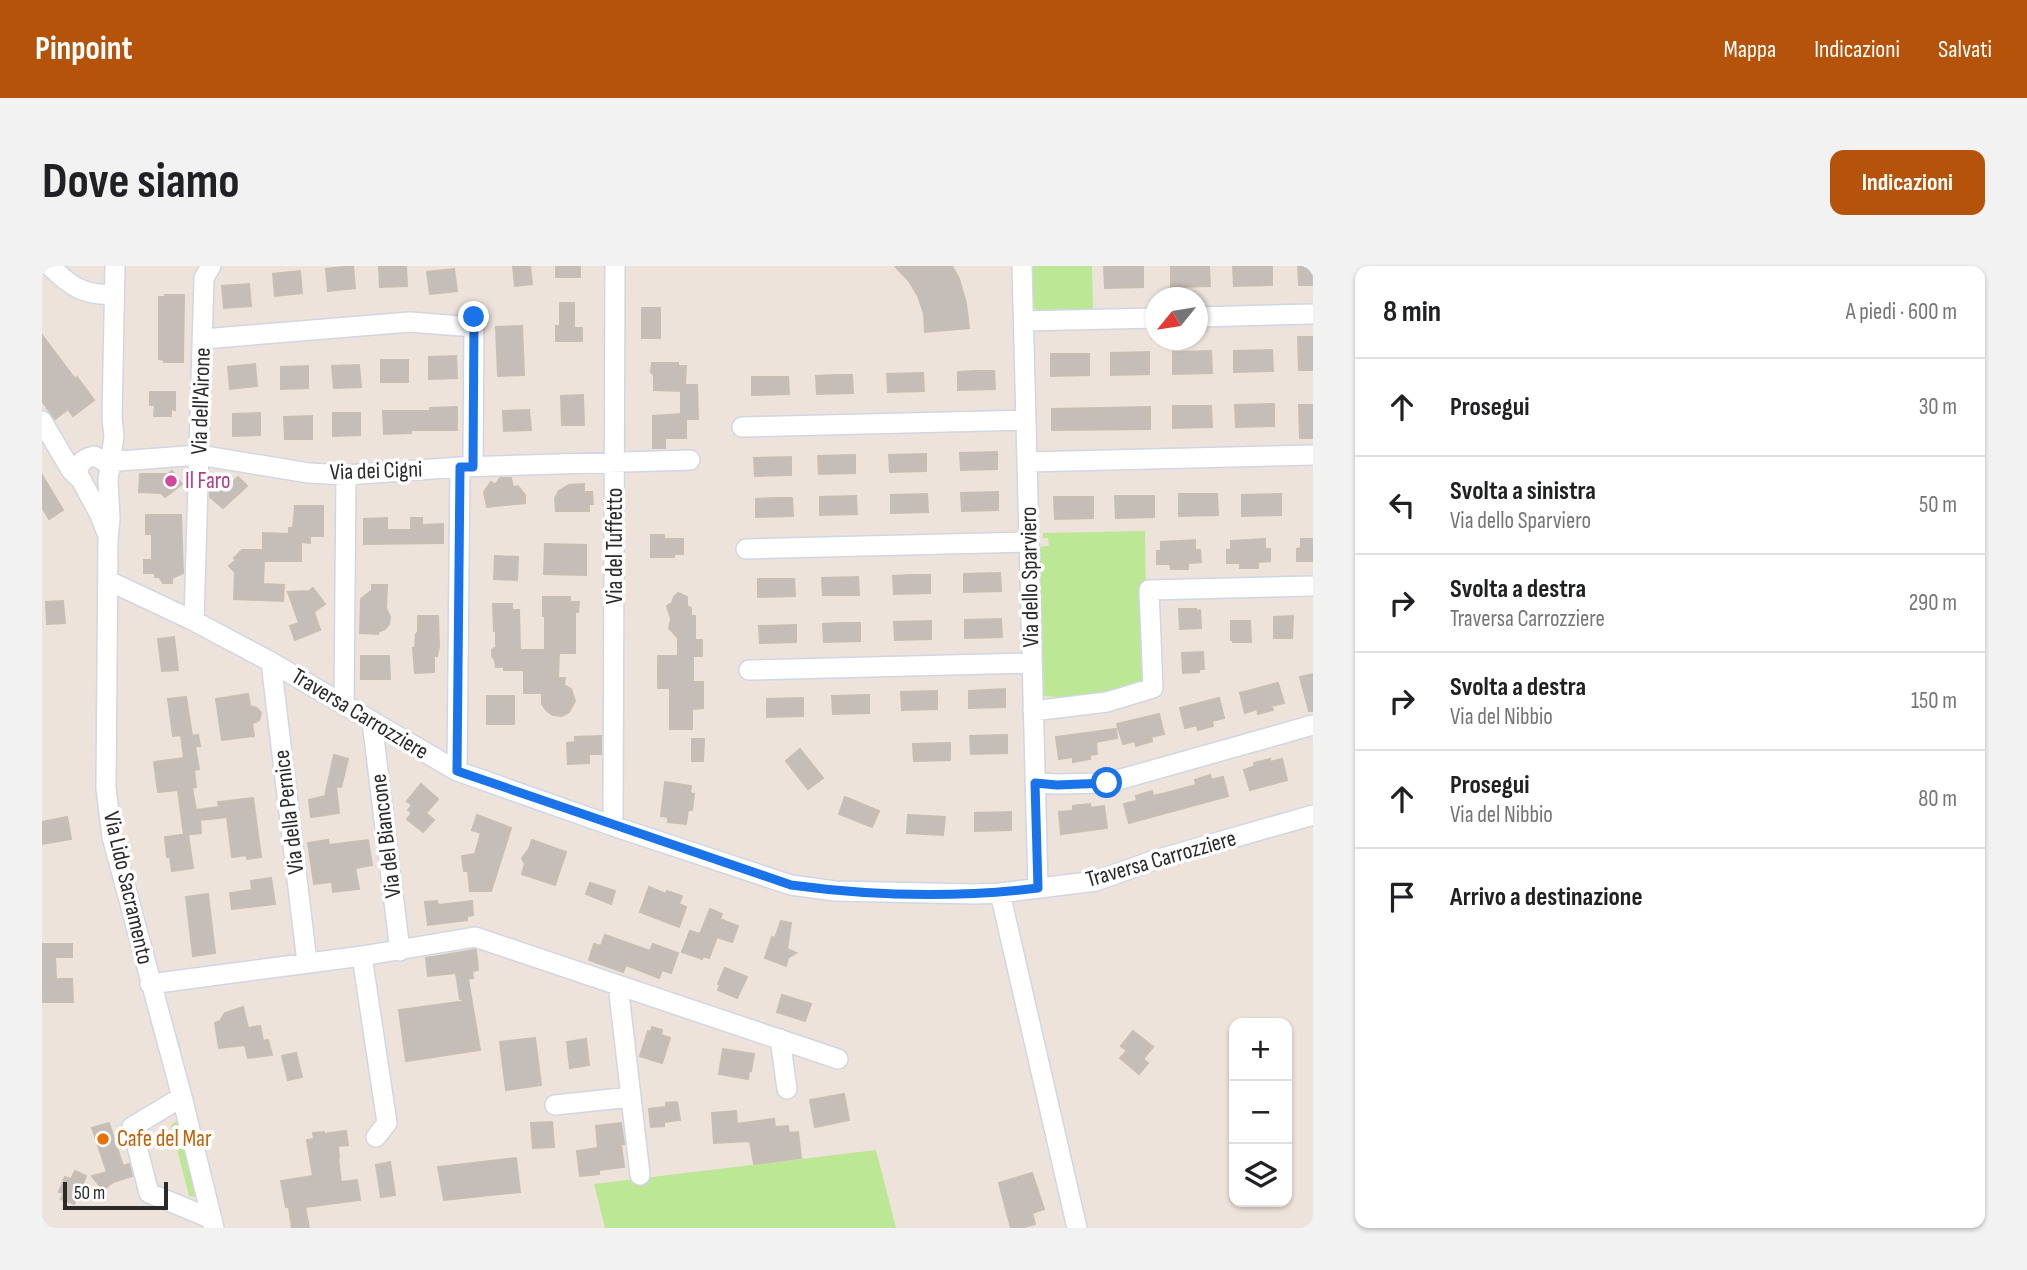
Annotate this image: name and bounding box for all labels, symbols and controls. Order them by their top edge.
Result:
text: Pinpoint [35,29,132,69]
text: Mappa [1724,35,1776,64]
text: Indicazioni [1814,35,1900,64]
text: Salvati [1938,35,1992,64]
button: Indicazioni [1830,150,1985,215]
text: Dove siamo [42,153,240,212]
north arrow [1145,287,1208,350]
text: 8 min [1383,294,1441,330]
text: A piedi · 600 m [1846,298,1957,326]
route end [458,301,489,332]
street label: Via dell'Airone [185,347,217,455]
icon: ahead [1383,388,1421,426]
text: Prosegui [1450,392,1529,423]
text: 30 m [1919,393,1957,421]
street label: Via dei Cigni [329,455,423,487]
place label: Il Faro [185,467,231,495]
marker: Il Faro [163,473,179,489]
text: Svolta a sinistra [1450,476,1596,507]
icon: left [1383,486,1421,524]
street label: Via del Tuffetto [601,488,629,604]
text: 50 m [1919,491,1957,519]
street label: Via dello Sparviero [1015,506,1045,648]
text: Via dello Sparviero [1450,507,1591,535]
text: Svolta a destra [1450,574,1586,605]
icon: right [1383,584,1421,622]
text: 290 m [1909,589,1957,617]
text: Traversa Carrozziere [1450,605,1605,633]
street label: Traversa Carrozziere [286,662,434,766]
text: Svolta a destra [1450,672,1586,703]
icon: right [1383,682,1421,720]
text: 150 m [1911,687,1957,715]
text: Via del Nibbio [1450,703,1553,731]
street label: Via della Pernice [267,748,311,876]
route start [1091,767,1122,798]
text: Prosegui [1450,770,1529,801]
street label: Via del Biancone [364,772,408,900]
icon: ahead [1383,780,1421,818]
text: 80 m [1918,785,1957,813]
text: Via del Nibbio [1450,801,1553,829]
street label: Via Lido Sacramento [97,809,159,967]
street label: Traversa Carrozziere [1083,824,1239,894]
icon: arrive [1383,878,1421,916]
text: Arrivo a destinazione [1450,882,1643,913]
map controls [1229,1018,1292,1207]
button: + [1229,1018,1292,1081]
button: − [1229,1081,1292,1144]
place label: Cafe del Mar [117,1125,212,1153]
marker: Cafe del Mar [95,1131,111,1147]
button: layers [1229,1144,1292,1207]
scale bar [63,1179,168,1211]
text: 50 m [74,1182,105,1205]

